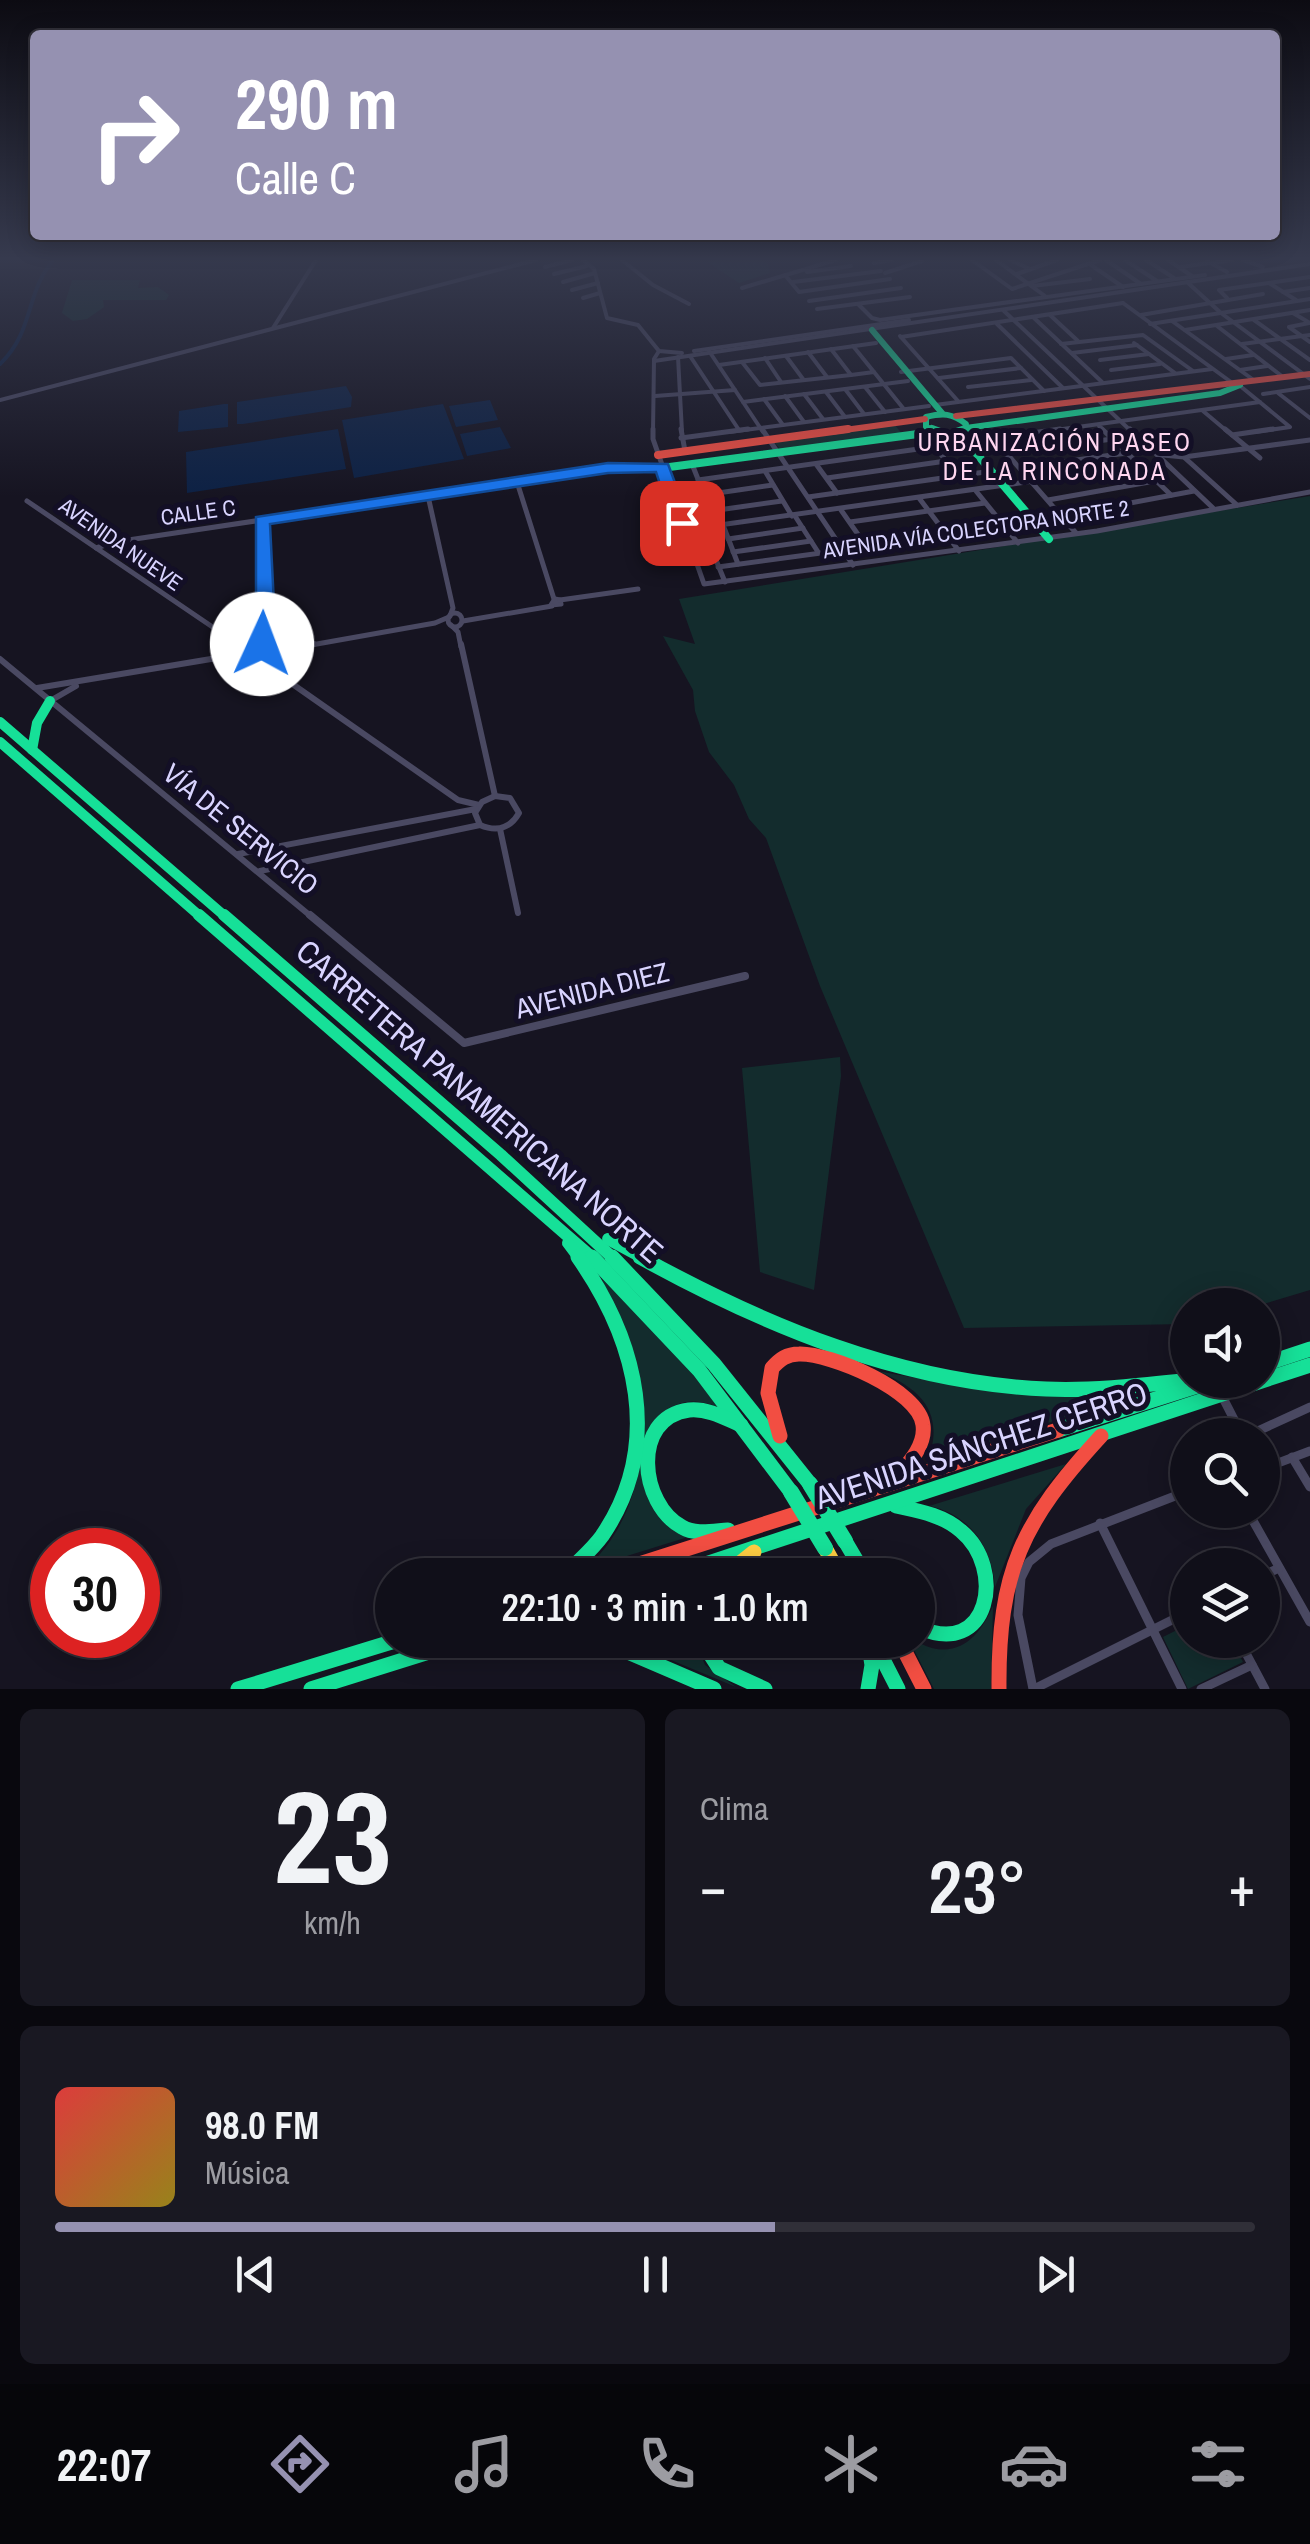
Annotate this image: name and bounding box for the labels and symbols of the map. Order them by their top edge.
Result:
district label: URBANIZACIÓN PASEO DE LA RINCONADA [918,425,1192,488]
pin [640,481,725,566]
street label: AVENIDA NUEVE [53,490,189,598]
street label: CALLE C [159,492,237,532]
street label: AVENIDA VÍA COLECTORA NORTE 2 [820,493,1131,565]
position arrow [210,592,314,696]
street label: VÍA DE SERVICIO [155,755,327,903]
street label: CARRETERA PANAMERICANA NORTE [287,930,673,1272]
street label: AVENIDA DIEZ [510,953,673,1028]
street label: AVENIDA SÁNCHEZ CERRO [809,1371,1152,1519]
speed limit sign: 30 [30,1528,160,1658]

